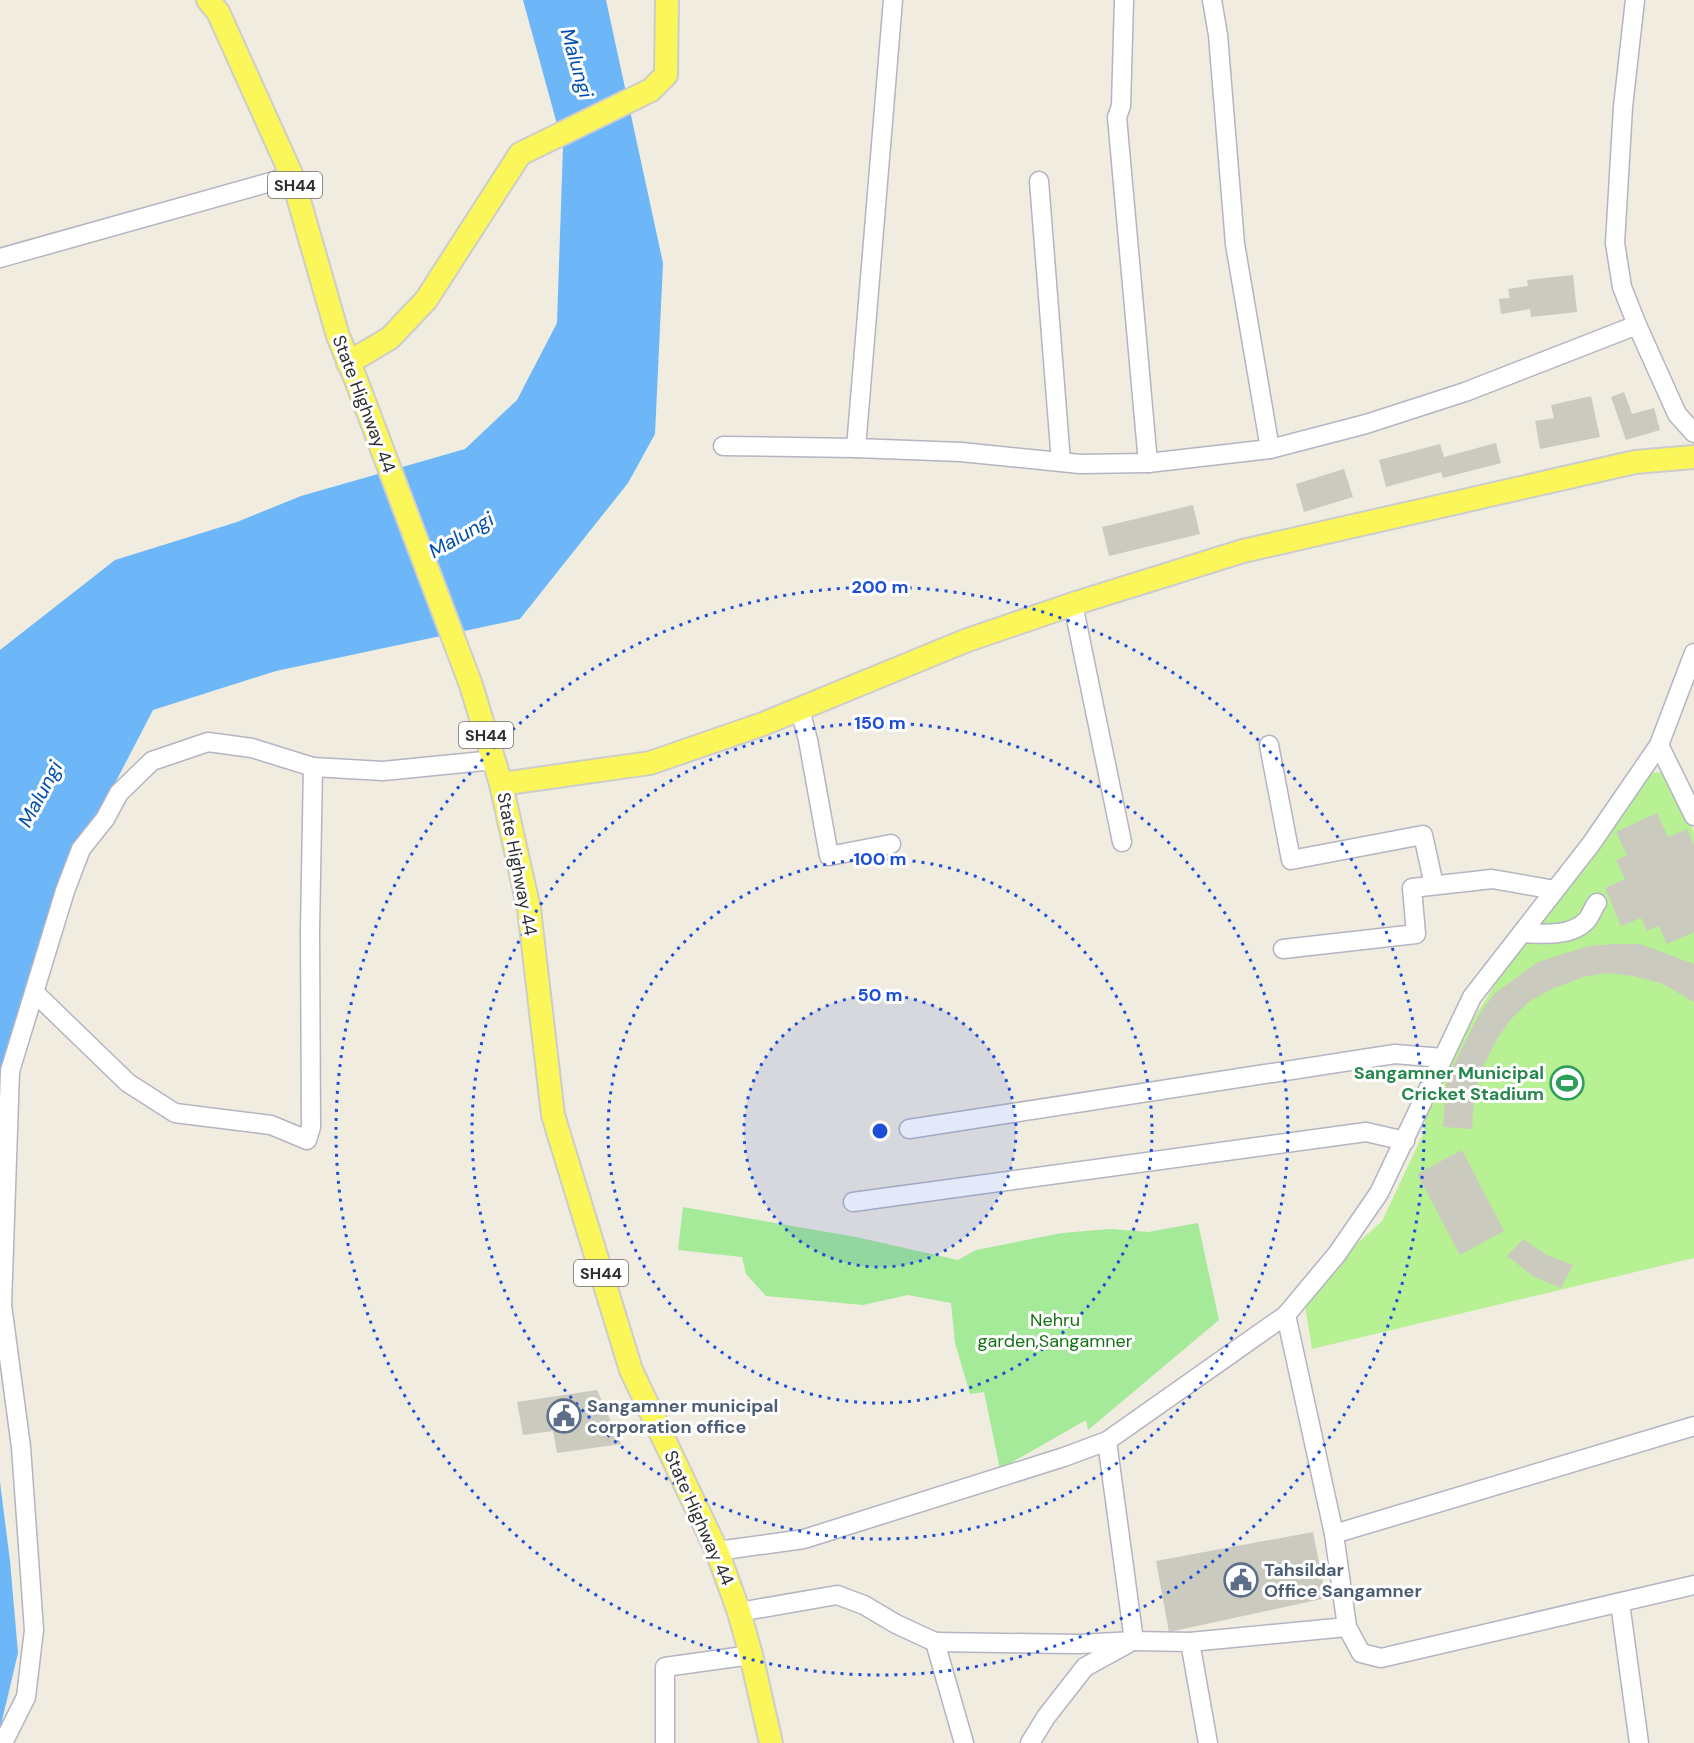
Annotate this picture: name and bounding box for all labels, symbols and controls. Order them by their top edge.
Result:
water label: Malungi [555,25,600,102]
road number: SH44 [268,172,322,198]
street label: State Highway 44 [327,332,401,476]
water label: Malungi [424,505,499,564]
text: 200 m [852,575,908,599]
text: 150 m [854,711,906,735]
road number: SH44 [459,722,513,748]
water label: Malungi [12,755,69,832]
street label: State Highway 44 [491,790,543,938]
text: 100 m [853,847,907,871]
text: 50 m [857,983,903,1007]
place label: Sangamner Municipal Cricket Stadium [1354,1061,1544,1106]
sports icon: Sangamner Municipal Cricket Stadium [1549,1065,1585,1101]
centre of rings [870,1121,890,1141]
road number: SH44 [574,1260,628,1286]
park label: Nehru garden,Sangamner [978,1308,1133,1353]
place label: Sangamner municipal corporation office [587,1394,778,1439]
public building icon: Sangamner municipal corporation office [546,1398,582,1434]
street label: State Highway 44 [658,1447,740,1589]
place label: Tahsildar Office Sangamner [1264,1558,1422,1603]
public building icon: Tahsildar Office Sangamner [1223,1562,1259,1598]

